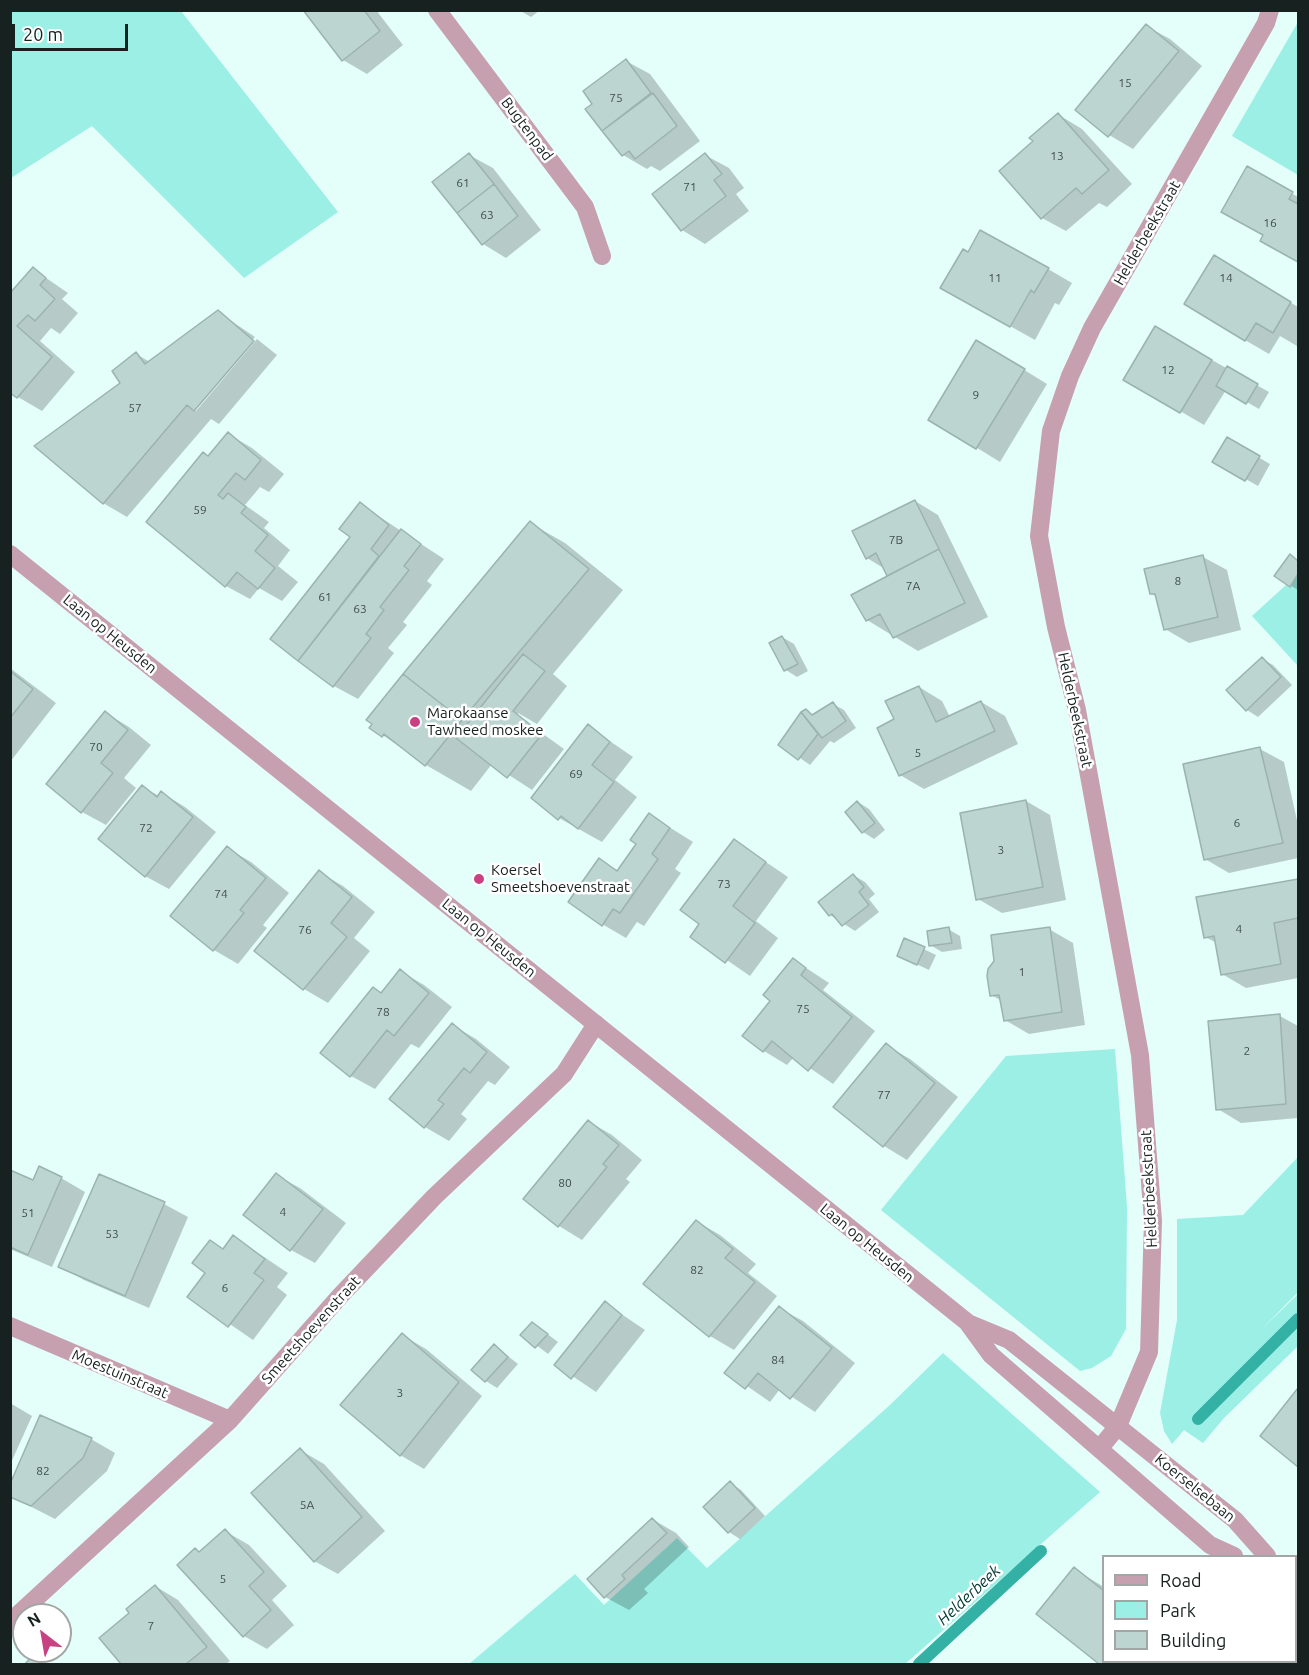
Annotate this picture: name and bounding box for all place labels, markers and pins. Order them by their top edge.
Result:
place label: Marokaanse Tawheed moskee [427,704,544,739]
marker: Marokaanse Tawheed moskee [408,715,422,729]
place label: Koersel Smeetshoevenstraat [491,861,630,896]
marker: Koersel Smeetshoevenstraat [472,872,486,886]

